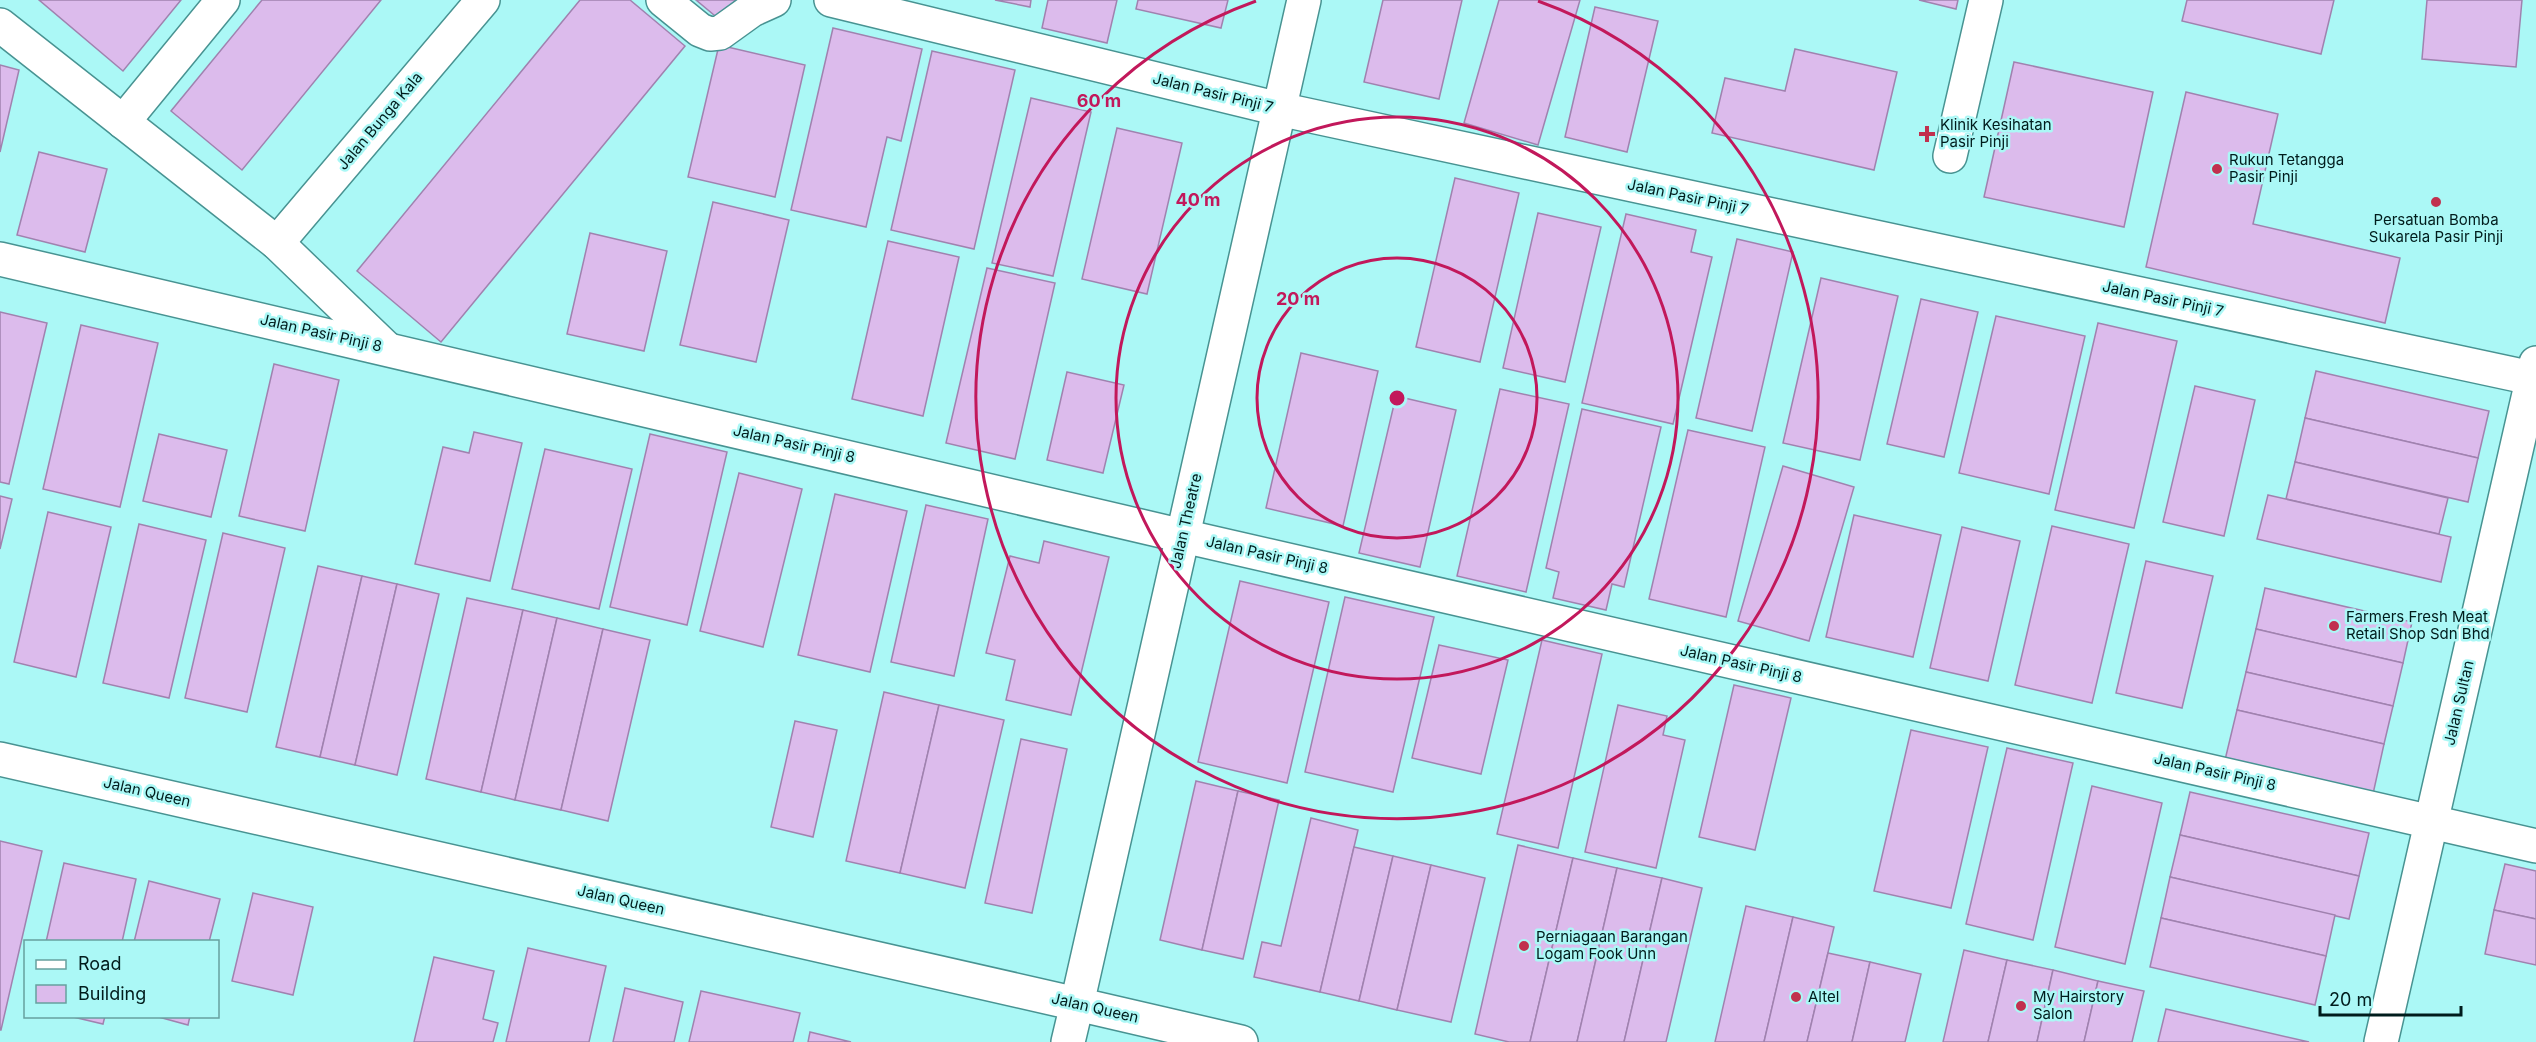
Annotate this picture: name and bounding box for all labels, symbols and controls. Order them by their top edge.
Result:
street label: Jalan Bunga Kala [333,68,426,174]
street label: Jalan Pasir Pinji 7 [1151,68,1275,117]
text: 60 m [1077,90,1121,111]
place label: Klinik Kesihatan Pasir Pinji [1940,115,2052,151]
marker: Klinik Kesihatan Pasir Pinji [1918,125,1936,143]
place label: Rukun Tetangga Pasir Pinji [2229,150,2344,186]
marker: Rukun Tetangga Pasir Pinji [2210,162,2224,176]
street label: Jalan Pasir Pinji 7 [1626,174,1751,219]
text: 40 m [1176,189,1221,210]
marker: Persatuan Bomba Sukarela Pasir Pinji [2429,195,2443,209]
place label: Persatuan Bomba Sukarela Pasir Pinji [2369,210,2503,246]
street label: Jalan Pasir Pinji 7 [2101,276,2226,321]
text: 20 m [1276,288,1320,309]
street label: Jalan Pasir Pinji 8 [258,309,384,356]
centre of rings [1387,388,1407,408]
street label: Jalan Pasir Pinji 8 [731,420,857,467]
street label: Jalan Theatre [1165,471,1206,570]
street label: Jalan Pasir Pinji 8 [1204,531,1330,578]
place label: Farmers Fresh Meat Retail Shop Sdn Bhd [2346,607,2490,643]
marker: Farmers Fresh Meat Retail Shop Sdn Bhd [2327,619,2341,633]
street label: Jalan Pasir Pinji 8 [1678,640,1804,687]
street label: Jalan Sultan [2440,658,2478,747]
street label: Jalan Pasir Pinji 8 [2152,748,2278,795]
street label: Jalan Queen [102,772,193,811]
street label: Jalan Queen [576,880,667,919]
place label: Perniagaan Barangan Logam Fook Unn [1536,927,1688,963]
marker: Perniagaan Barangan Logam Fook Unn [1517,939,1531,953]
legend [24,940,219,1018]
text: Road [78,953,121,974]
scale bar [2320,979,2461,1017]
text: Building [78,983,146,1004]
place label: Altel [1808,987,1839,1006]
place label: My Hairstory Salon [2033,987,2125,1023]
street label: Jalan Queen [1050,988,1141,1027]
text: 20 m [2329,989,2372,1010]
marker: Altel [1789,990,1803,1004]
marker: My Hairstory Salon [2014,999,2028,1013]

